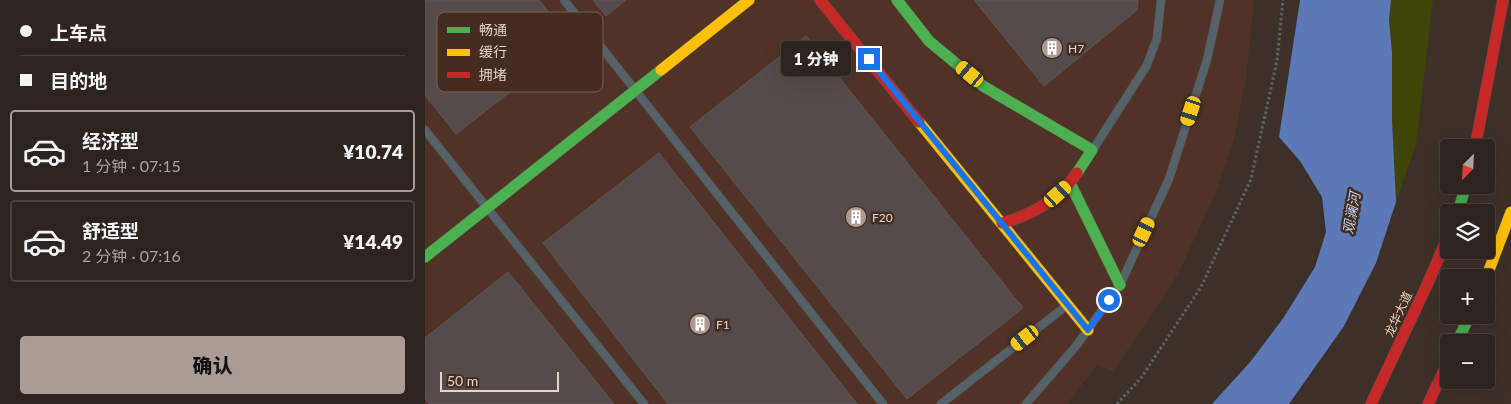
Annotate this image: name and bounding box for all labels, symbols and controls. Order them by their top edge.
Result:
legend [437,12,603,92]
text: 上车点 [50,21,107,44]
text: 畅通 [479,21,507,38]
building icon: H7 [1040,36,1064,60]
place label: H7 [1068,41,1084,56]
callout: 1 分钟 [781,42,851,76]
text: 缓行 [479,43,507,60]
route end [858,48,880,70]
text: 1 分钟 [794,49,838,68]
car [953,59,986,89]
text: 拥堵 [479,66,507,83]
text: 目的地 [50,69,107,92]
car [1179,94,1202,128]
icon: car [22,129,67,174]
text: 经济型 [82,129,139,152]
north arrow [1440,139,1495,194]
map controls [1440,139,1495,389]
text: ¥10.74 [343,140,403,163]
text: 1 分钟 · 07:15 [82,156,181,175]
car [1041,178,1074,210]
water label: 观澜河 [1339,188,1364,235]
button: layers [1440,204,1495,259]
building icon: F20 [844,205,868,229]
place label: F20 [872,210,893,225]
car [1130,215,1157,249]
icon: car [22,219,67,264]
text: 舒适型 [82,219,139,242]
text: ¥14.49 [343,230,403,253]
text: 2 分钟 · 07:16 [82,246,181,265]
button: + [1440,269,1495,324]
route start [1098,289,1120,311]
street label: 龙华大道 [1381,289,1415,339]
building icon: F1 [688,312,712,336]
place label: F1 [716,317,730,332]
car [1008,323,1041,353]
button: − [1440,334,1495,389]
button: 确认 [20,336,405,394]
scale bar [440,369,559,392]
text: 50 m [447,372,478,389]

